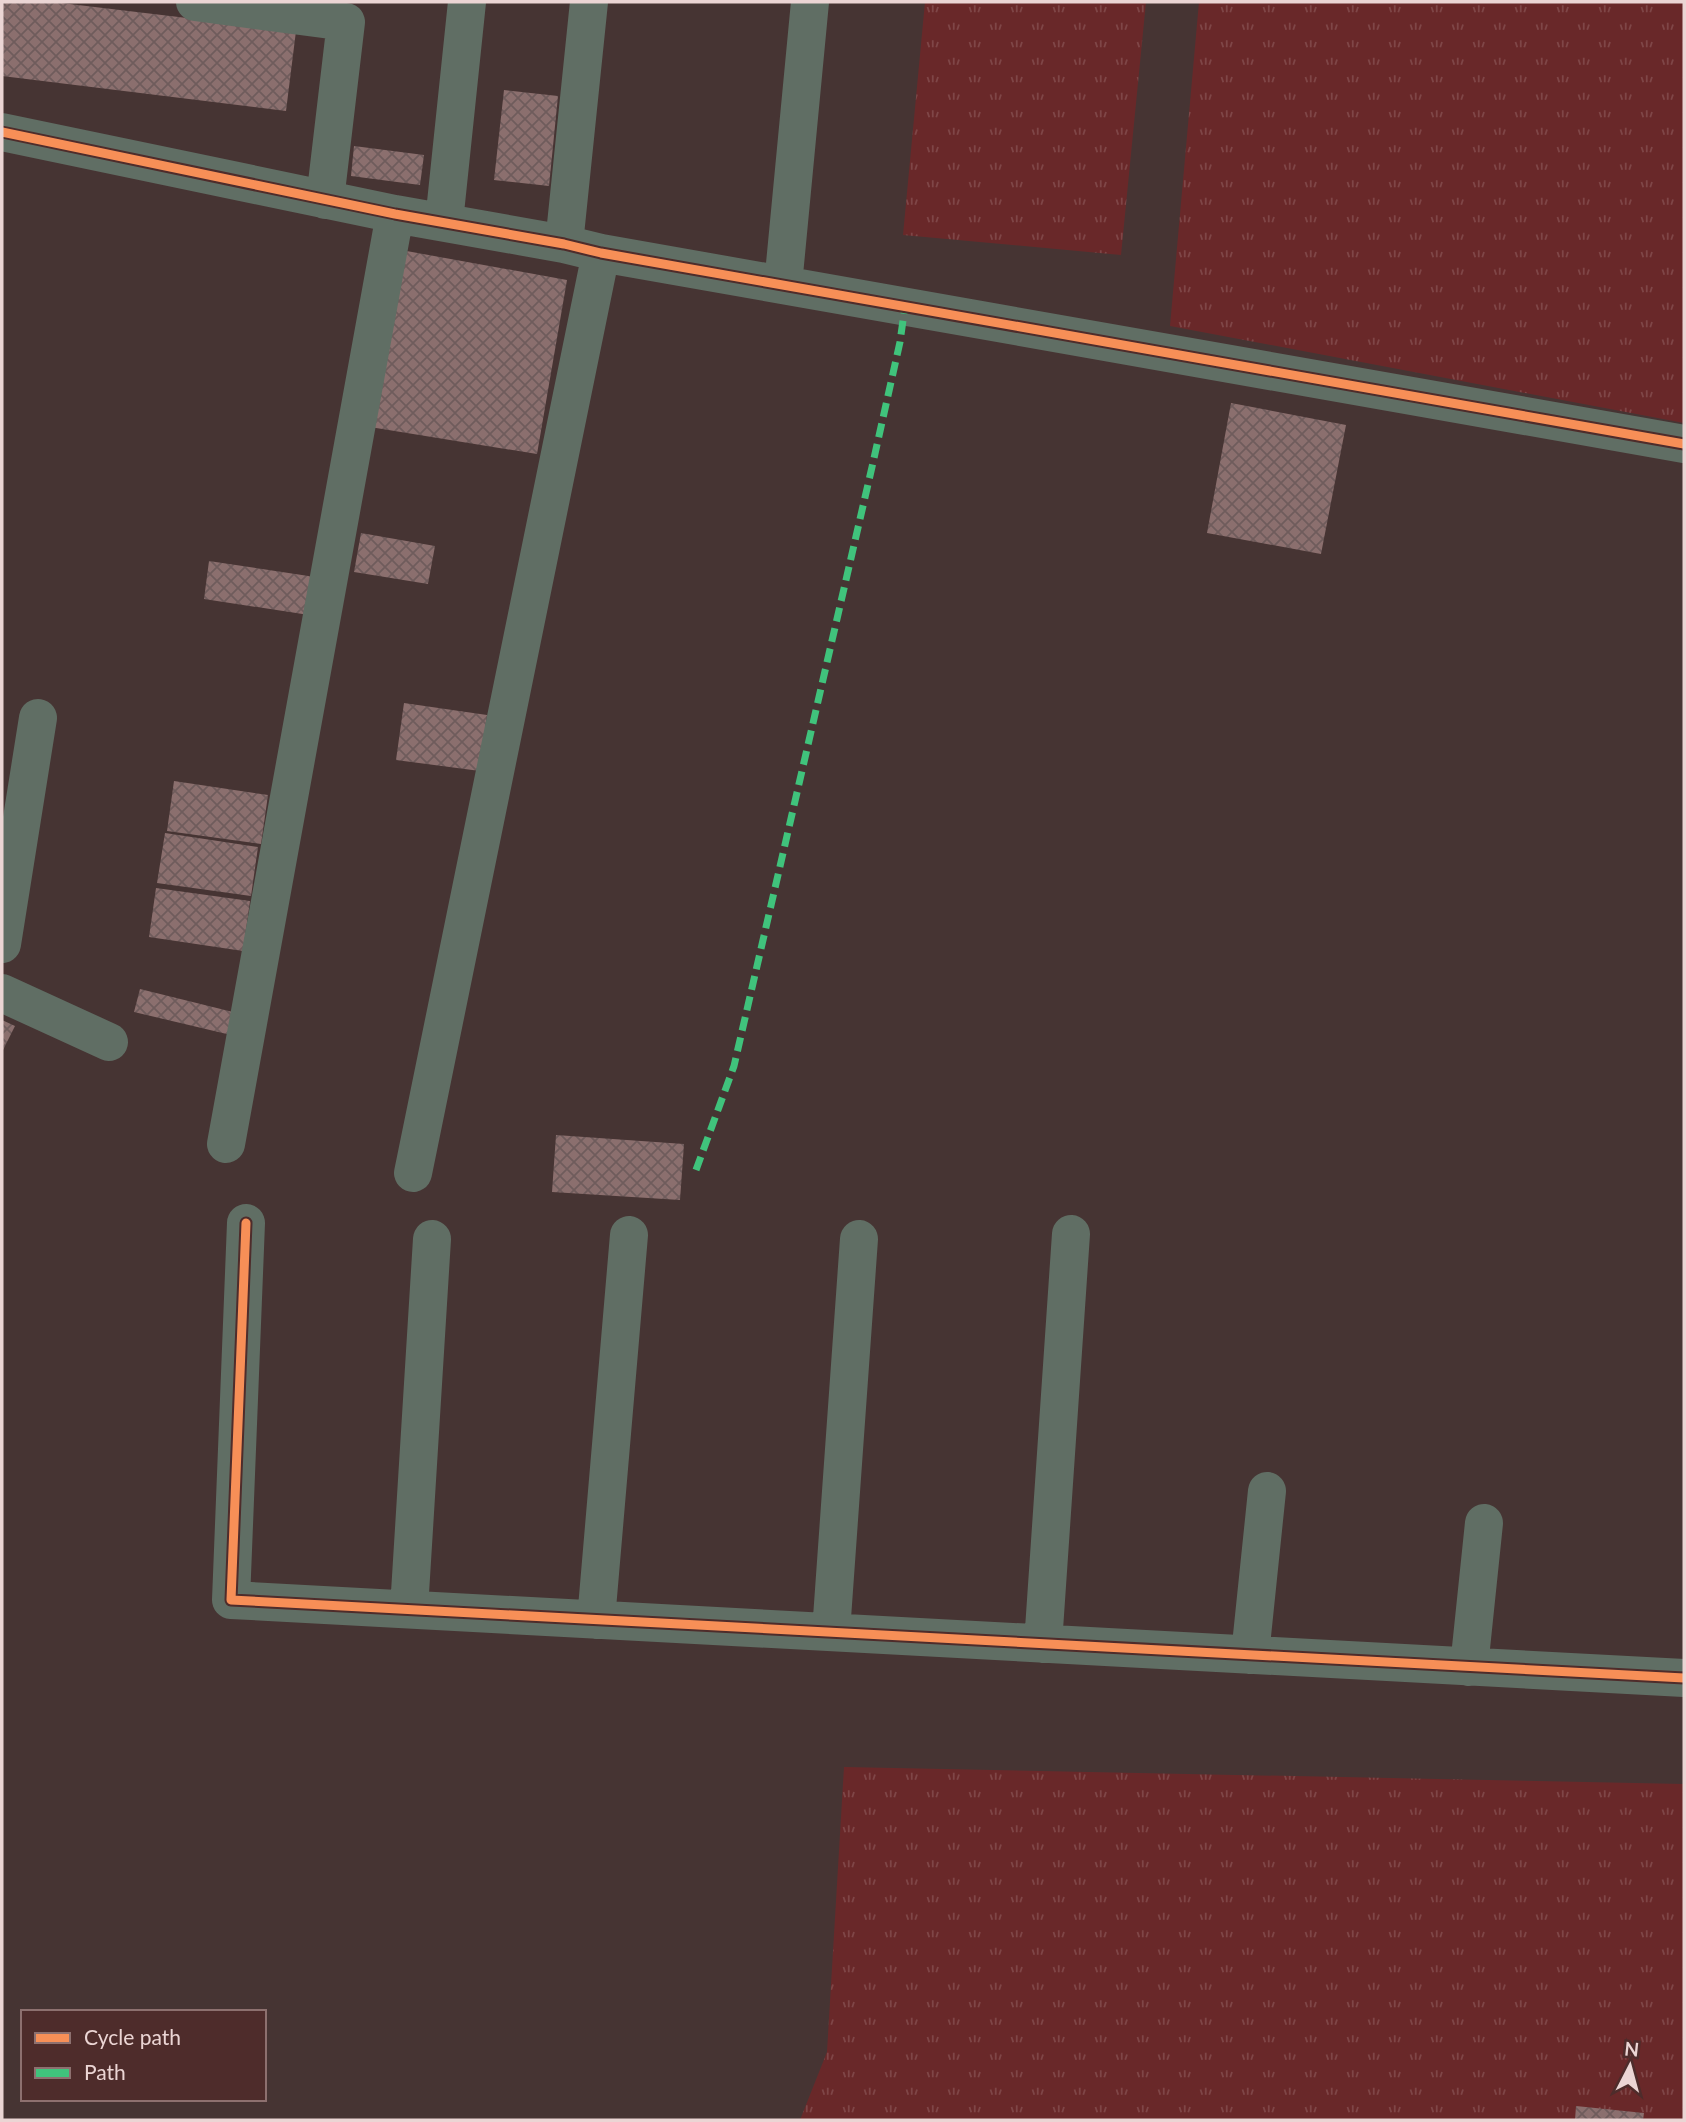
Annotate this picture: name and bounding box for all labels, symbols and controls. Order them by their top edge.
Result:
legend [21,2010,266,2101]
text: Cycle path [84,2024,181,2049]
north arrow [1595,2031,1665,2101]
text: N [1623,2036,1640,2061]
text: Path [84,2059,126,2084]

